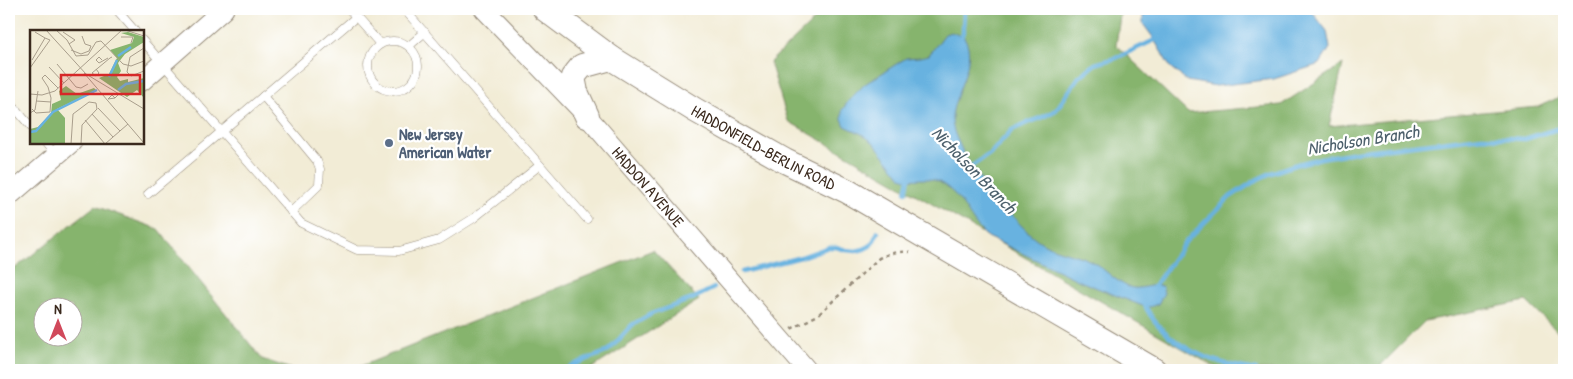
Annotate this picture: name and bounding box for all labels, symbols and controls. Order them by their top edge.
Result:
inset map [30,30,144,144]
street label: HADDONFIELD-BERLIN ROAD [687,99,840,195]
water label: Nicholson Branch [1305,118,1422,161]
water label: Nicholson Branch [926,121,1023,220]
place label: New Jersey American Water [399,123,492,163]
marker: New Jersey American Water [383,137,395,149]
street label: HADDON AVENUE [607,142,689,232]
north arrow [32,296,82,346]
text: N [54,299,62,318]

